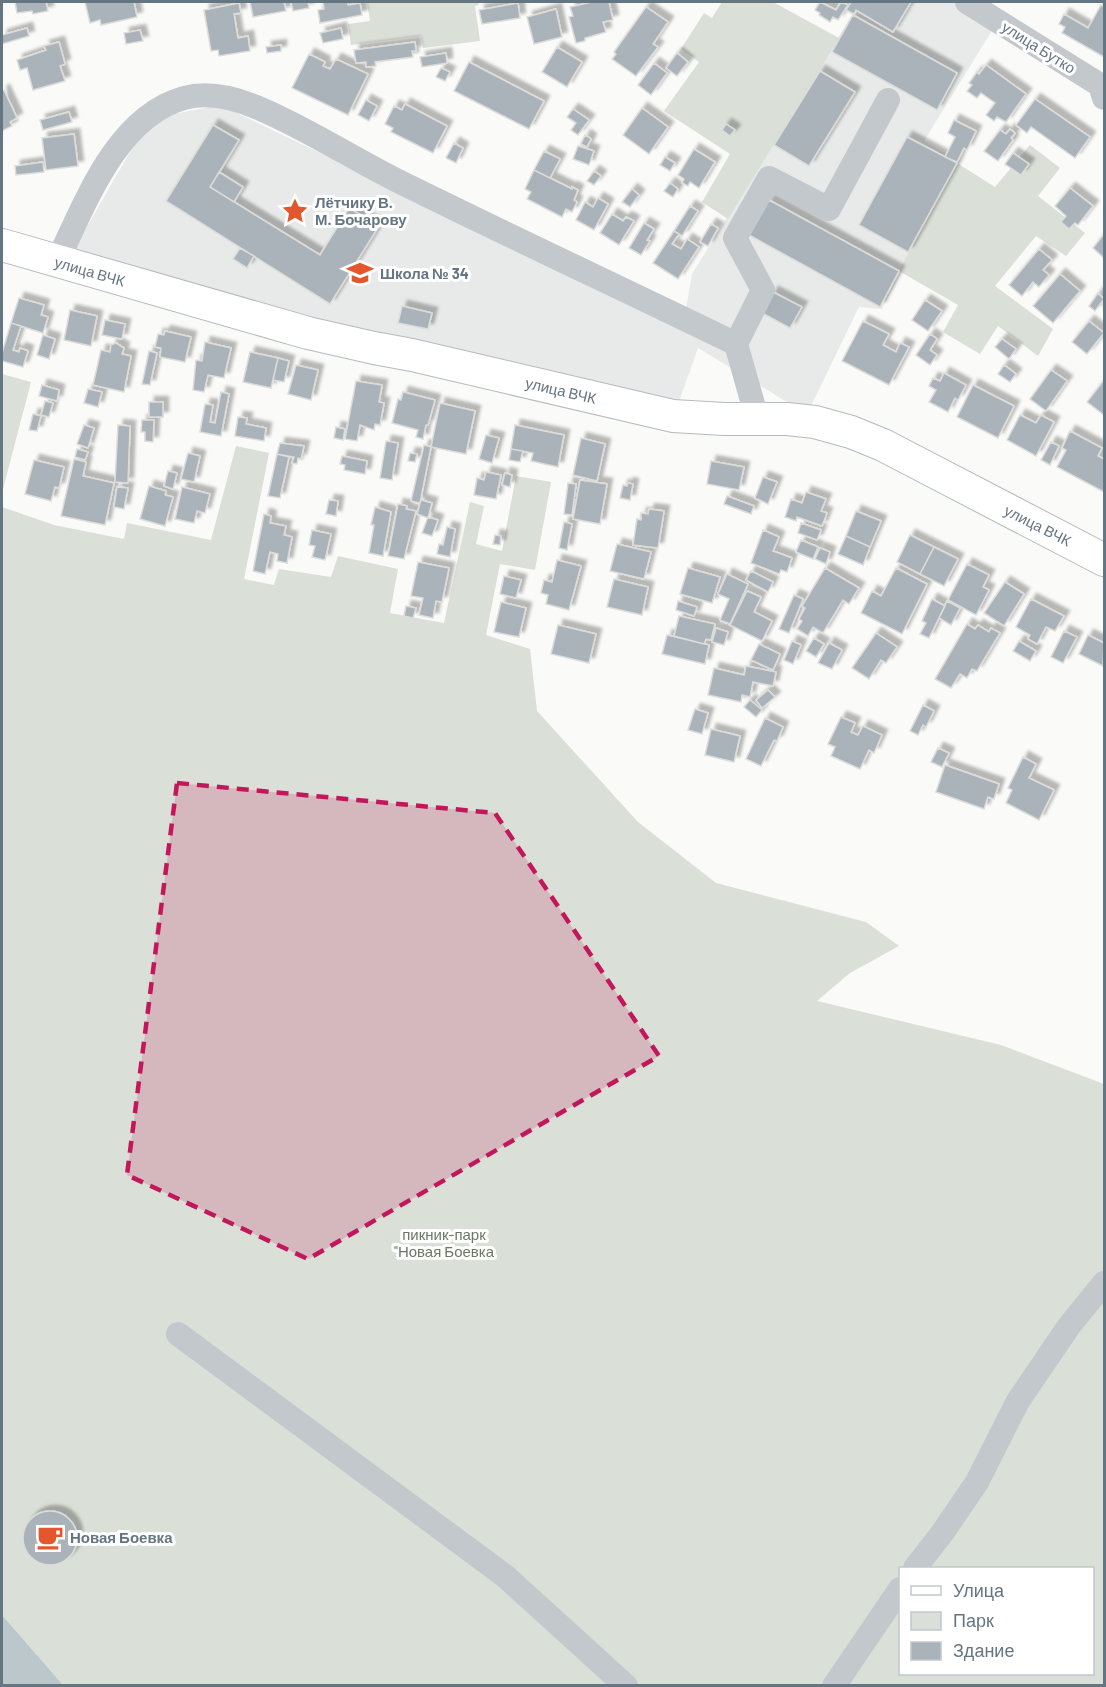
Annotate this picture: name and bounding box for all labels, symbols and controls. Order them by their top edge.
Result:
street label: улица Бутко [999,17,1079,77]
place label: Лётчику В. М. Бочарову [315,193,407,228]
place icon: Лётчику В. М. Бочарову [280,196,310,226]
street label: улица ВЧК [53,252,127,290]
school or university icon: Школа № 34 [345,258,375,288]
place label: Школа № 34 [380,264,469,282]
street label: улица ВЧК [524,373,598,407]
street label: улица ВЧК [1002,501,1075,550]
park label: пикник-парк "Новая Боевка [394,1225,495,1260]
cafe icon: Новая Боевка [35,1522,65,1552]
place label: Новая Боевка [70,1528,173,1546]
legend [899,1567,1094,1675]
text: Улица [953,1579,1005,1601]
text: Парк [953,1609,994,1631]
text: Здание [953,1639,1014,1661]

